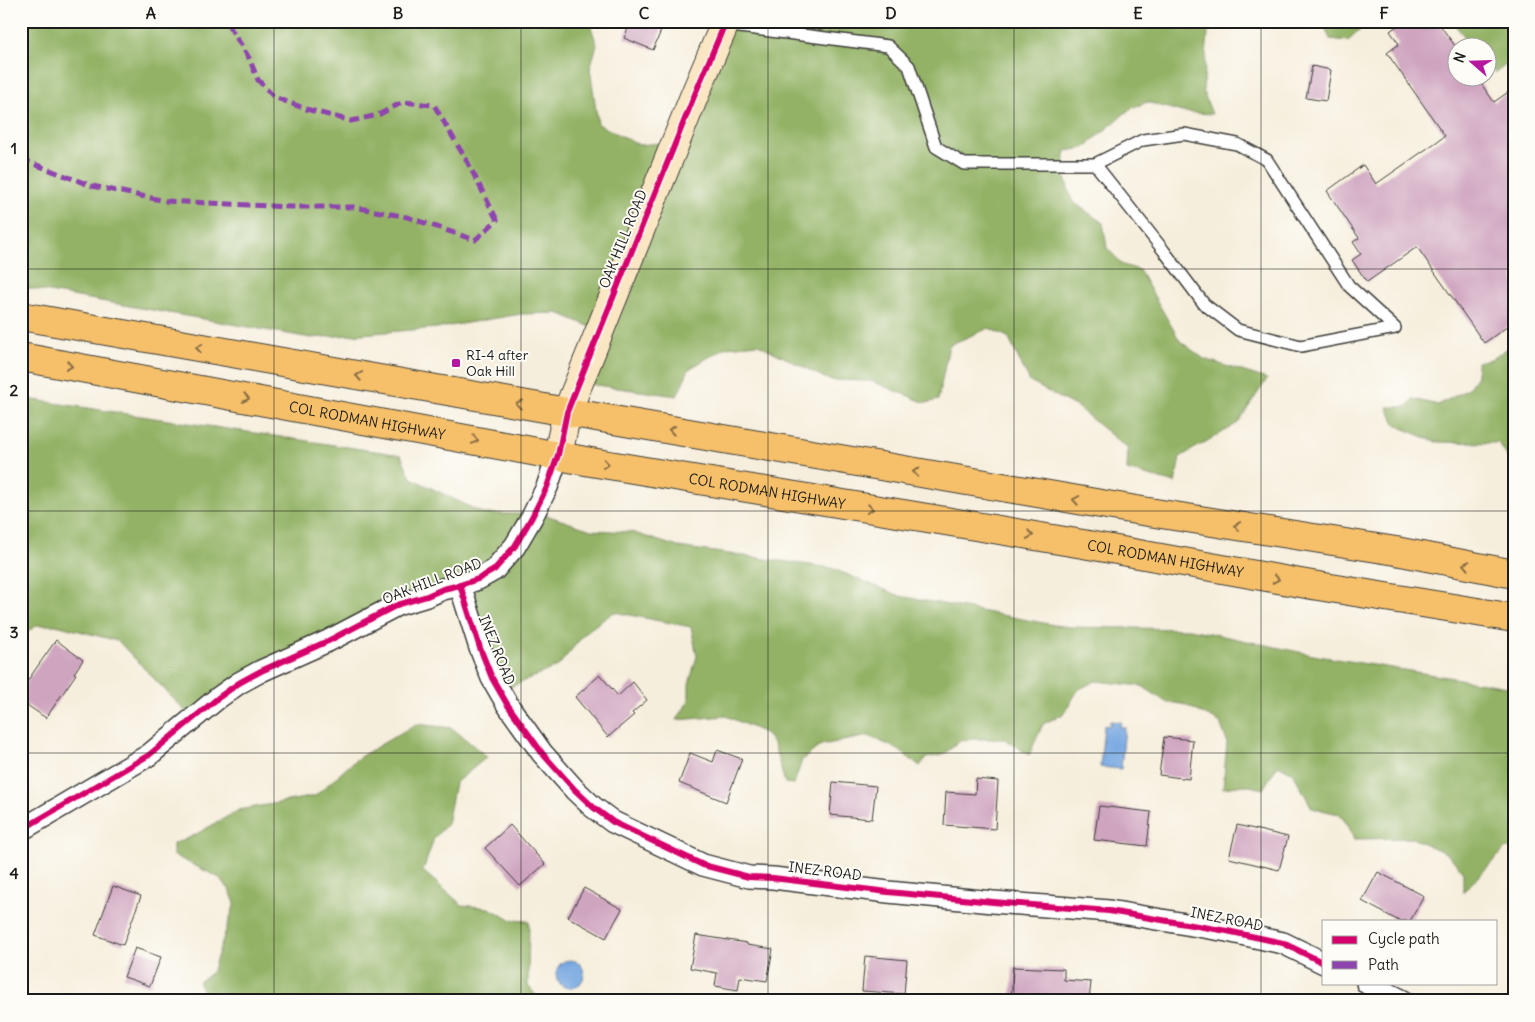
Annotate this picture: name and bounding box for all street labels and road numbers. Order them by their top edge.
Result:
street label: OAK HILL ROAD [595,187,651,291]
street label: COL RODMAN HIGHWAY [288,398,447,444]
street label: COL RODMAN HIGHWAY [687,469,847,513]
street label: COL RODMAN HIGHWAY [1086,536,1245,582]
street label: OAK HILL ROAD [380,554,484,608]
street label: INEZ ROAD [475,612,519,688]
street label: INEZ ROAD [787,858,863,884]
street label: INEZ ROAD [1189,903,1265,935]

